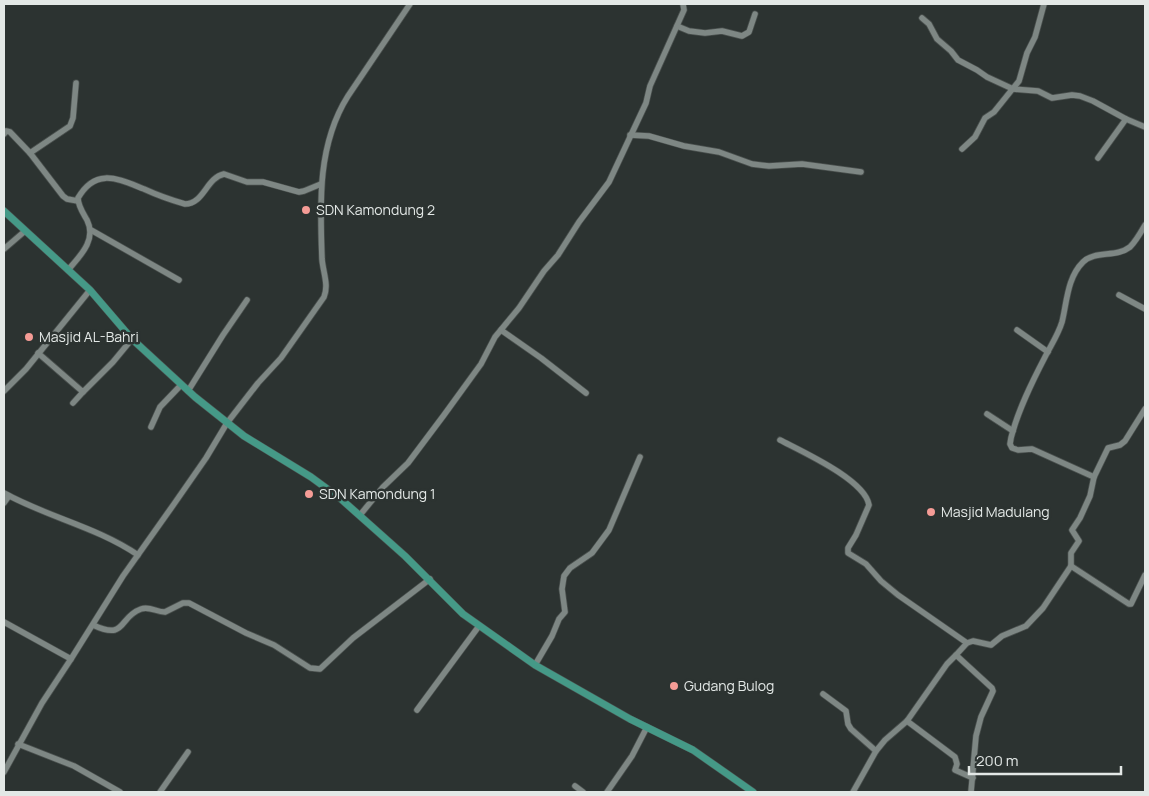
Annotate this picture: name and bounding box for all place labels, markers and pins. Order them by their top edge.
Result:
place label: SDN Kamondung 2 [316,200,435,219]
marker: SDN Kamondung 2 [300,204,312,216]
place label: Masjid AL-Bahri [39,327,139,346]
marker: Masjid AL-Bahri [23,331,35,343]
place label: SDN Kamondung 1 [319,484,435,503]
marker: SDN Kamondung 1 [303,488,315,500]
place label: Masjid Madulang [941,502,1050,521]
marker: Masjid Madulang [925,506,937,518]
place label: Gudang Bulog [684,676,774,695]
marker: Gudang Bulog [668,680,680,692]

